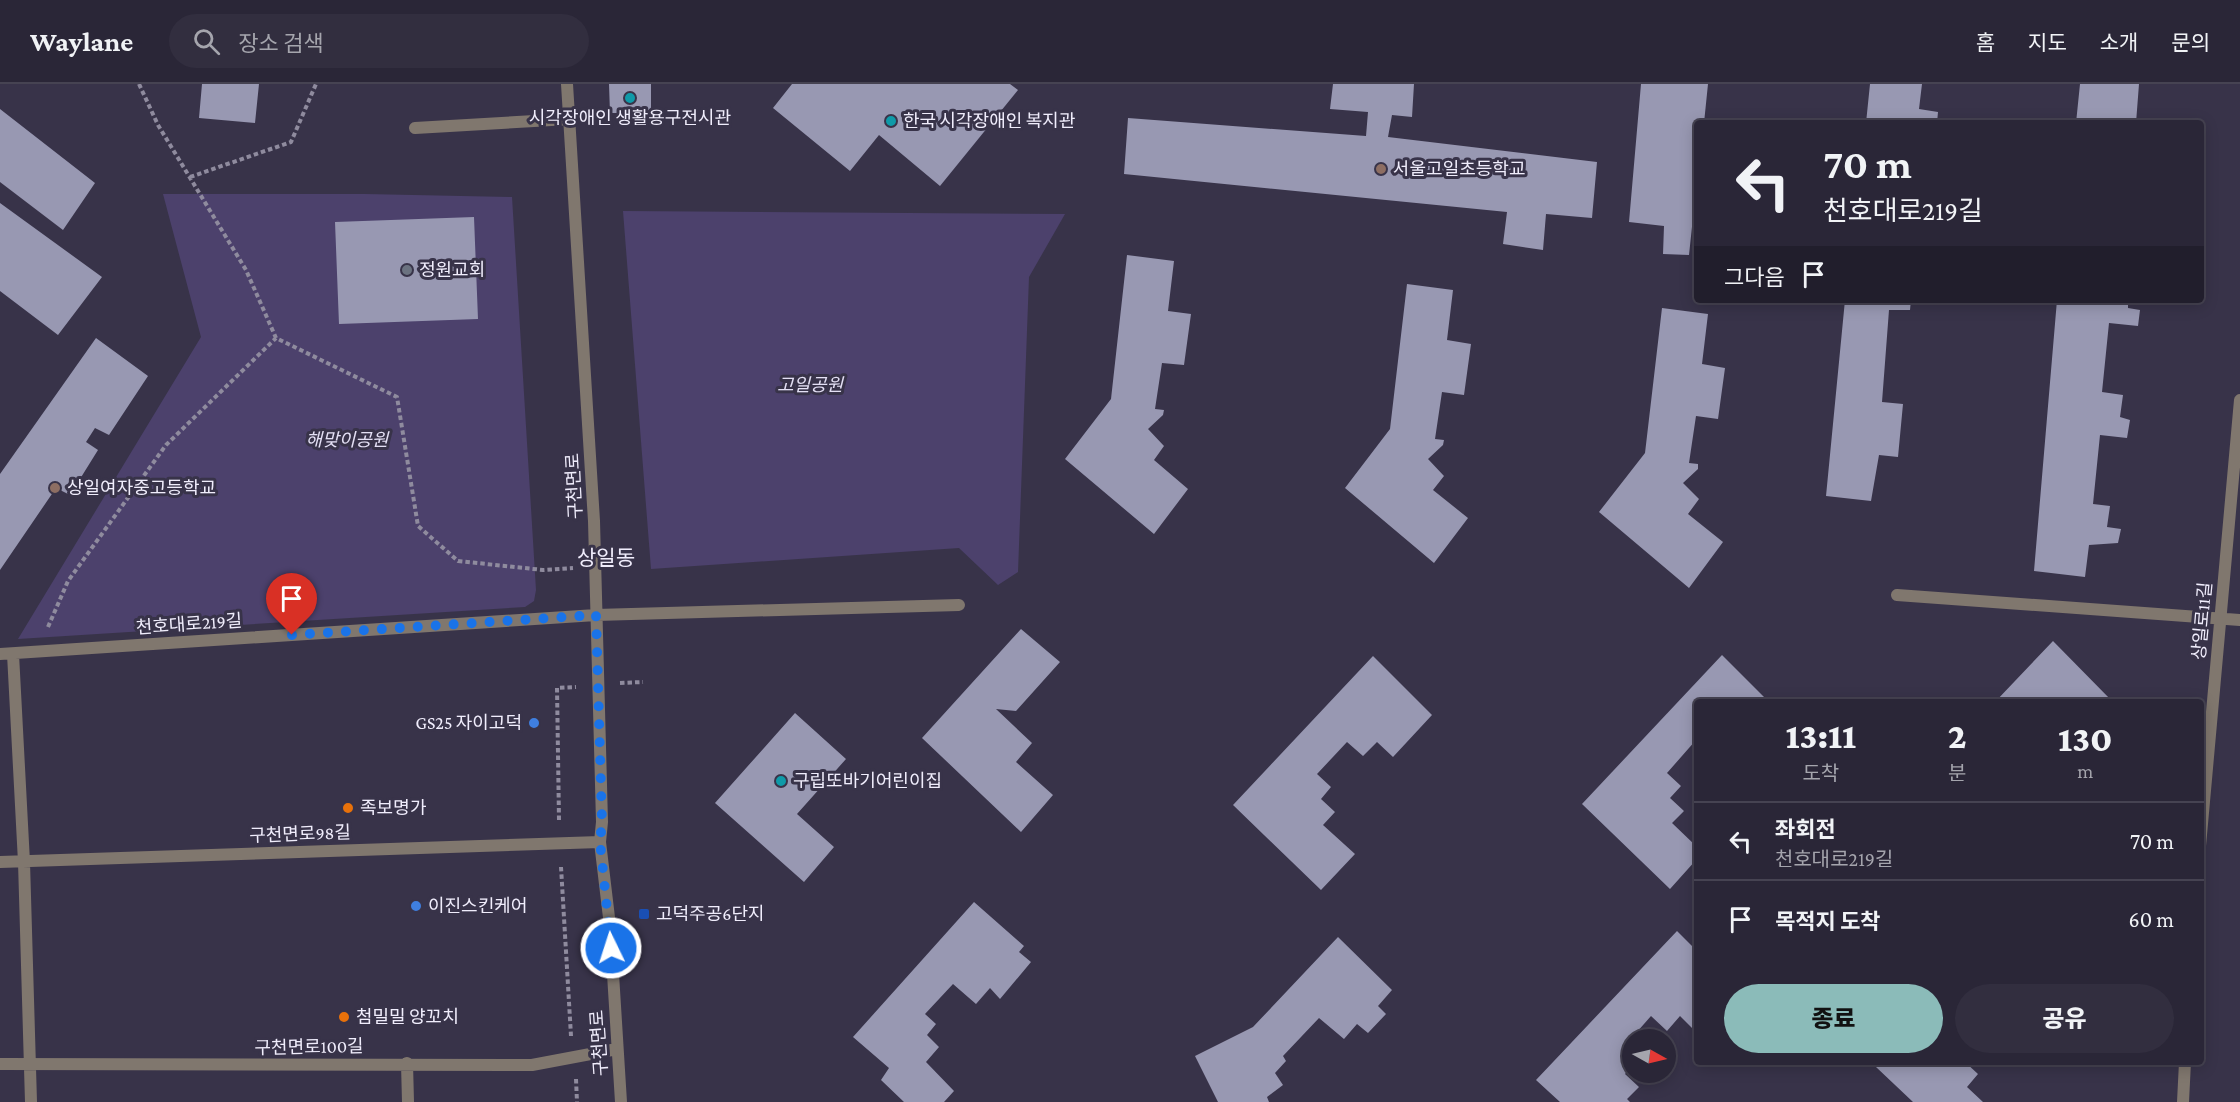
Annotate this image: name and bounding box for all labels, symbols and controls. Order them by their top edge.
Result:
search box [169,14,589,68]
icon: search [190,25,223,58]
text: Waylane [30,26,133,57]
text: 장소 검색 [238,31,323,56]
text: 홈 [1976,31,1995,55]
text: 지도 [2028,31,2067,55]
text: 소개 [2100,31,2138,55]
text: 문의 [2171,31,2210,55]
marker: 시각장애인 생활용구전시관 [623,91,637,105]
place label: 시각장애인 생활용구전시관 [529,108,731,128]
place label: 한국 시각장애인 복지관 [903,111,1076,131]
marker: 한국 시각장애인 복지관 [884,114,898,128]
text: 70 m [1823,140,1912,187]
icon: left [1724,144,1802,222]
place label: 서울고일초등학교 [1393,159,1525,179]
marker: 서울고일초등학교 [1374,162,1388,176]
text: 천호대로219길 [1823,196,1983,226]
icon: arrive [1797,258,1830,291]
place label: 정원교회 [419,260,485,280]
marker: 정원교회 [400,263,414,277]
text: 그다음 [1724,265,1785,290]
park label: 고일공원 [777,375,845,395]
park label: 해맞이공원 [306,430,390,450]
street label: 구천면로 [562,452,586,520]
place label: 상일여자중고등학교 [67,478,216,498]
marker: 상일여자중고등학교 [48,481,62,495]
district label: 상일동 [577,546,635,570]
pin [266,573,317,635]
street label: 상일로11길 [2189,581,2215,661]
icon: arrive [275,582,308,615]
street label: 천호대로219길 [135,610,243,638]
place label: GS25 자이고덕 [416,713,522,733]
marker: GS25 자이고덕 [527,716,541,730]
text: 13:11 [1786,716,1856,756]
text: 2 [1948,716,1967,756]
text: 130 [2058,719,2112,759]
text: m [2077,760,2093,782]
text: 도착 [1802,762,1839,784]
text: 분 [1948,762,1966,784]
place label: 구립또바기어린이집 [793,771,942,791]
marker: 구립또바기어린이집 [774,774,788,788]
place label: 족보명가 [360,798,427,818]
marker: 족보명가 [341,801,355,815]
text: 좌회전 [1775,817,1836,842]
street label: 구천면로98길 [249,822,351,846]
icon: left [1724,825,1757,858]
text: 70 m [2130,829,2174,854]
text: 천호대로219길 [1775,848,1893,870]
place label: 이진스킨케어 [428,896,527,916]
marker: 이진스킨케어 [409,899,423,913]
icon: arrive [1724,903,1757,936]
place label: 고덕주공6단지 [656,904,765,924]
marker: 고덕주공6단지 [637,907,651,921]
text: 60 m [2129,907,2174,932]
text: 목적지 도착 [1775,909,1880,934]
position arrow [579,916,643,980]
button: 종료 [1724,984,1943,1053]
button: 공유 [1955,984,2174,1053]
place label: 첨밀밀 양꼬치 [356,1007,459,1027]
street label: 구천면로 [587,1009,611,1077]
marker: 첨밀밀 양꼬치 [337,1010,351,1024]
north arrow [1622,1029,1676,1083]
map controls [1622,1029,1676,1083]
street label: 구천면로100길 [254,1036,364,1058]

